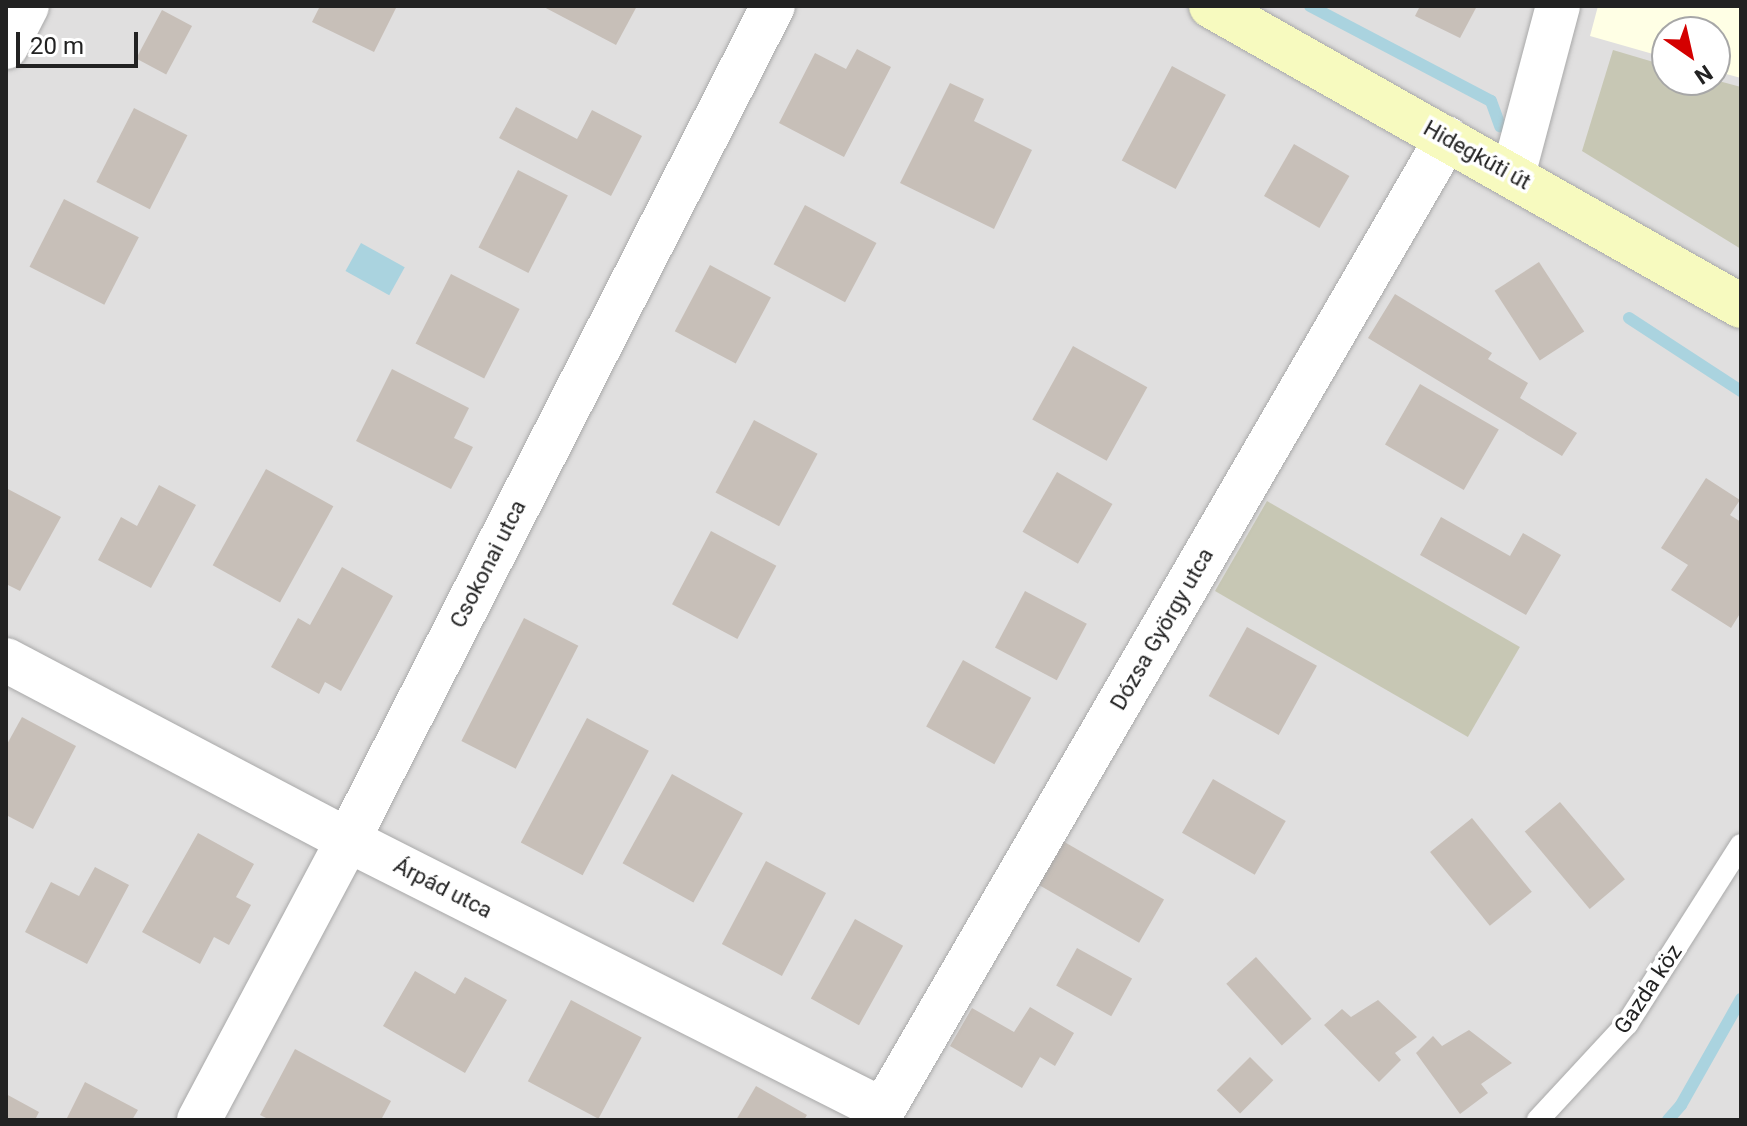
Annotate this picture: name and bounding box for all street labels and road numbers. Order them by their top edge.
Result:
street label: Hidegkúti út [1419,115,1535,195]
street label: Csokonai utca [445,496,531,632]
street label: Dózsa György utca [1105,543,1219,715]
street label: Árpád utca [389,852,497,924]
street label: Gazda köz [1609,939,1687,1039]

